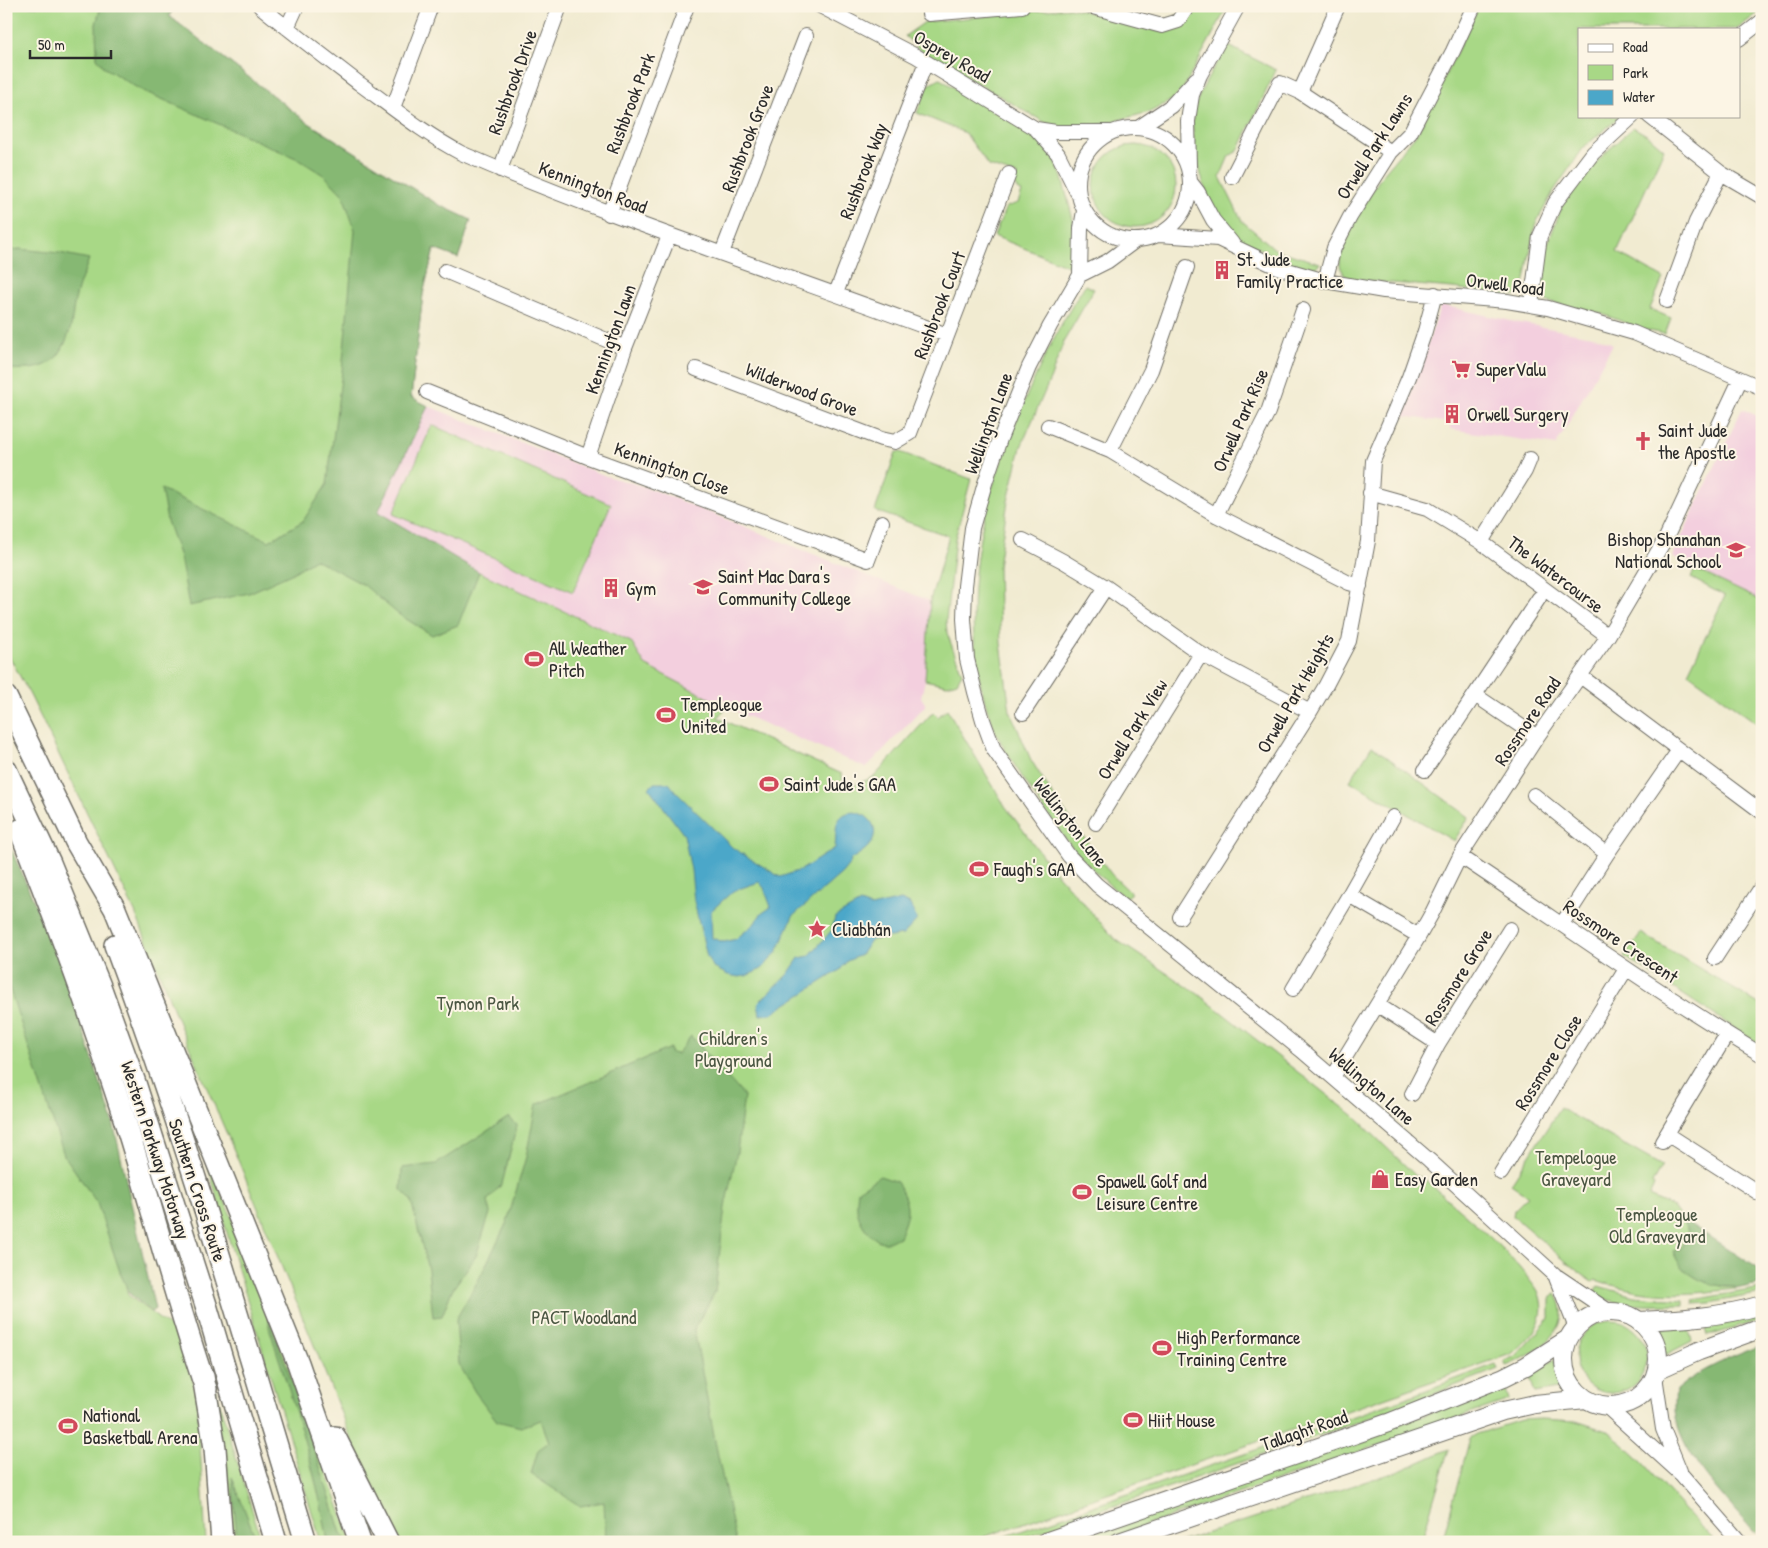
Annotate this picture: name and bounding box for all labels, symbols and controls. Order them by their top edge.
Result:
street label: Osprey Road [909,24,996,89]
street label: Rushbrook Drive [481,25,543,138]
scale bar [30,28,111,60]
legend [1578,28,1740,118]
text: 50 m [38,34,65,55]
text: Road [1623,36,1648,57]
street label: Rushbrook Park [599,49,661,157]
text: Park [1623,62,1648,83]
street label: Rushbrook Grove [715,80,780,196]
text: Water [1623,86,1655,107]
street label: Orwell Park Lawns [1330,88,1418,204]
street label: Rushbrook Way [833,119,893,223]
street label: Kennington Road [535,154,652,220]
place label: St. Jude Family Practice [1236,246,1344,294]
street label: Rushbrook Court [906,247,972,363]
building icon: St. Jude Family Practice [1211,259,1233,281]
street label: Orwell Road [1465,266,1546,302]
street label: Kennington Lawn [578,281,642,397]
street label: Wilderwood Grove [742,356,862,423]
place label: SuperValu [1476,356,1547,382]
supermarket icon: SuperValu [1450,358,1472,380]
street label: Orwell Park Rise [1206,364,1275,476]
street label: Wellington Lane [958,368,1019,478]
place label: Orwell Surgery [1467,401,1569,427]
building icon: Orwell Surgery [1441,403,1463,425]
place label: Saint Jude the Apostle [1658,417,1736,465]
church icon: Saint Jude the Apostle [1632,430,1654,452]
street label: Kennington Close [611,435,734,501]
place label: Bishop Shanahan National School [1607,526,1722,574]
street label: The Watercourse [1503,529,1610,619]
school or university icon: Bishop Shanahan National School [1725,539,1747,561]
place label: Saint Mac Dara's Community College [718,563,852,611]
place label: Gym [626,575,656,601]
school or university icon: Saint Mac Dara's Community College [692,576,714,598]
building icon: Gym [600,577,622,599]
street label: Orwell Park Heights [1250,628,1340,758]
place label: All Weather Pitch [549,635,628,683]
sports icon: All Weather Pitch [523,648,545,670]
street label: Rossmore Road [1488,671,1567,771]
street label: Orwell Park View [1091,673,1173,784]
place label: Templeogue United [681,691,763,739]
sports icon: Templeogue United [655,704,677,726]
place label: Saint Jude's GAA [784,771,896,797]
street label: Wellington Lane [1028,772,1114,872]
sports icon: Saint Jude's GAA [758,773,780,795]
place label: Faugh's GAA [993,856,1075,882]
sports icon: Faugh's GAA [968,858,990,880]
street label: Rossmore Crescent [1558,893,1684,989]
place label: Cliabhán [832,916,891,942]
place icon: Cliabhán [806,918,828,940]
street label: Rossmore Grove [1418,923,1498,1031]
park label: Tymon Park [437,990,519,1016]
street label: Rossmore Close [1508,1009,1588,1115]
park label: Children's Playground [695,1025,772,1073]
street label: Wellington Lane [1323,1041,1421,1131]
street label: Western Parkway Motorway [115,1057,197,1243]
street label: Southern Cross Route [163,1115,233,1265]
park label: Tempelogue Graveyard [1535,1144,1617,1192]
place label: Easy Garden [1395,1166,1478,1192]
place label: Spawell Golf and Leisure Centre [1097,1168,1207,1216]
shop icon: Easy Garden [1369,1168,1391,1190]
sports icon: Spawell Golf and Leisure Centre [1071,1181,1093,1203]
park label: Templeogue Old Graveyard [1609,1201,1706,1249]
park label: PACT Woodland [531,1304,637,1330]
place label: High Performance Training Centre [1177,1324,1301,1372]
sports icon: High Performance Training Centre [1151,1337,1173,1359]
place label: National Basketball Arena [83,1402,198,1450]
street label: Tallaght Road [1257,1403,1352,1457]
place label: Hiit House [1148,1407,1216,1433]
sports icon: Hiit House [1122,1409,1144,1431]
sports icon: National Basketball Arena [57,1415,79,1437]

